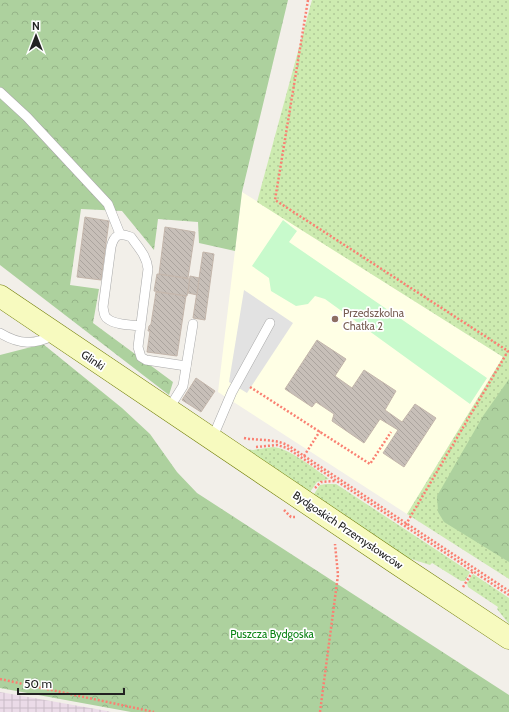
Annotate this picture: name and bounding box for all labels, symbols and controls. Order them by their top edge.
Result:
north arrow [16,16,56,56]
text: N [32,19,40,33]
place label: Przedszkolna Chatka 2 [343,306,405,333]
marker: Przedszkolna Chatka 2 [330,314,340,324]
street label: Glinki [78,347,108,373]
street label: Bydgoskich Przemysłowców [290,488,406,572]
park label: Puszcza Bydgoska [230,627,315,641]
scale bar [18,670,124,696]
text: 50 m [24,676,52,691]

